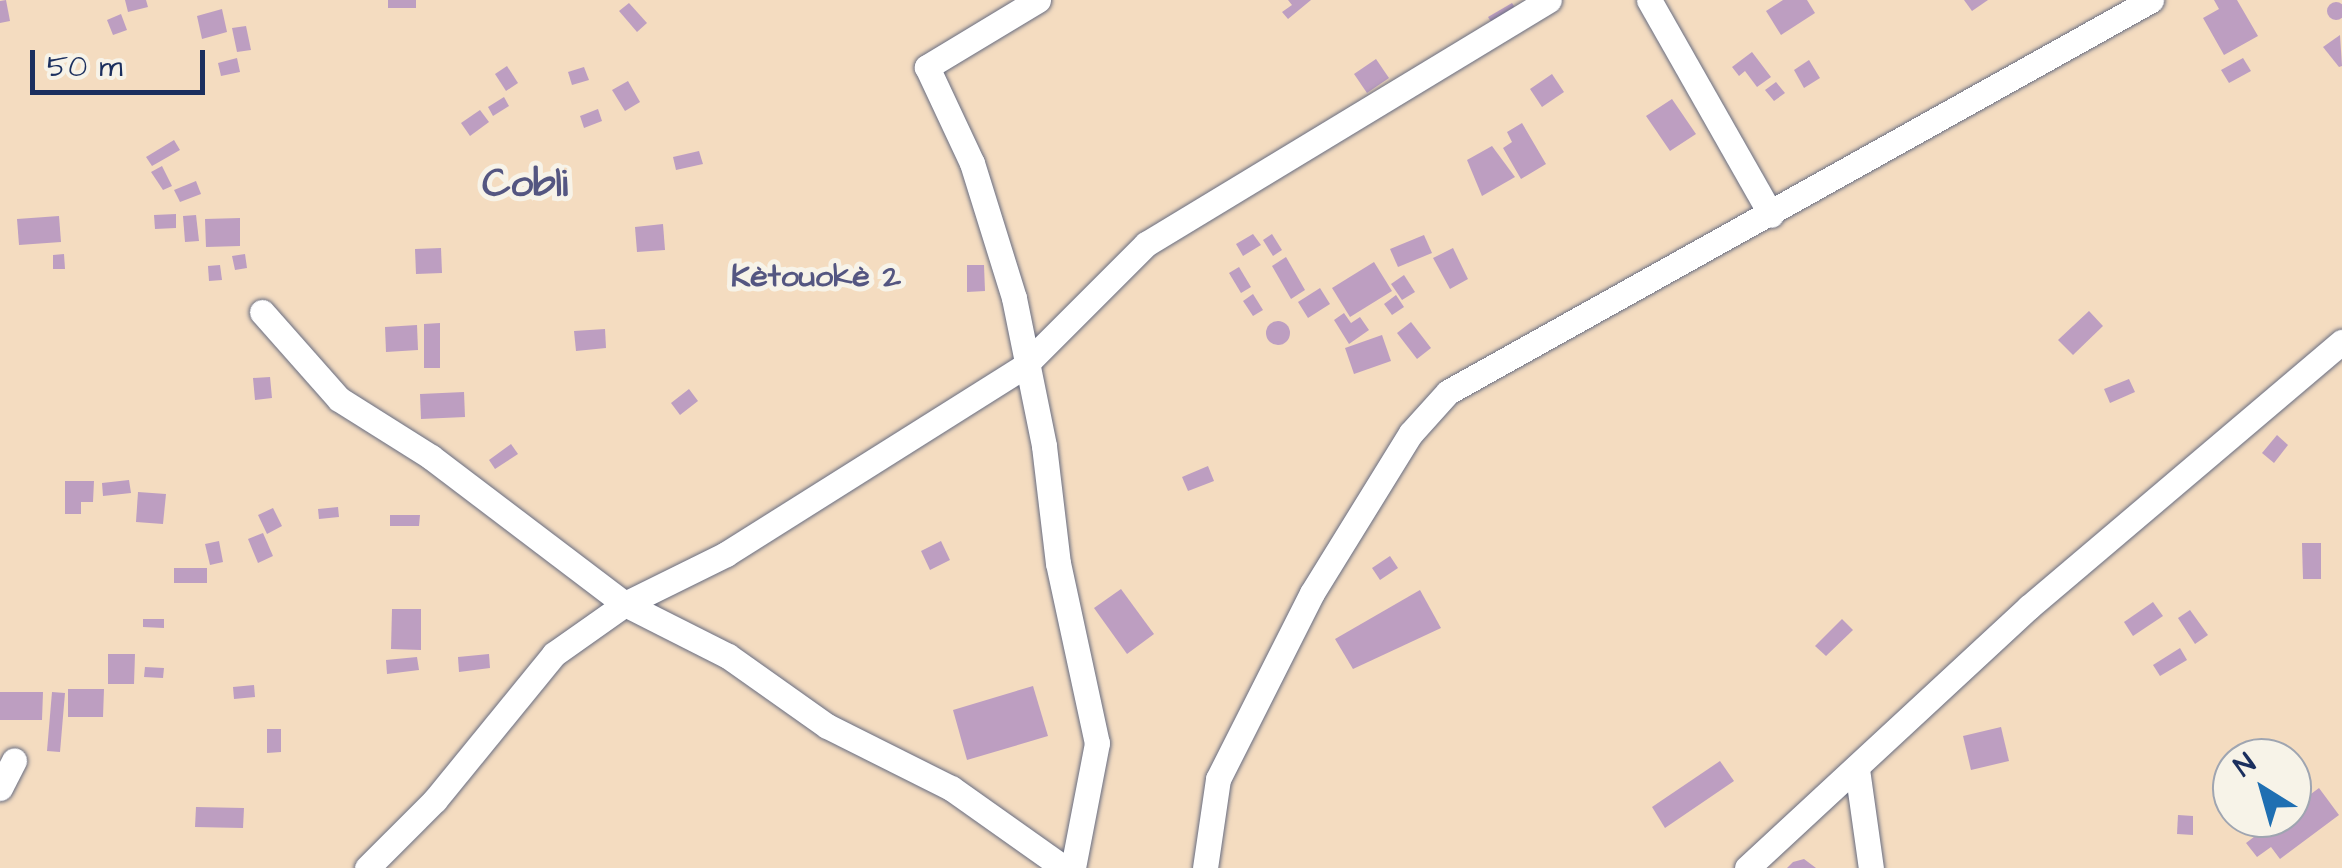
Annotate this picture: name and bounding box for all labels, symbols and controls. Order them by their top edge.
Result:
scale bar [35,30,210,92]
text: 50 m [47,46,123,88]
district label: Cobli [482,161,568,209]
district label: Kètouokè 2 [731,258,901,296]
north arrow [2212,738,2312,838]
text: N [2226,744,2264,786]

